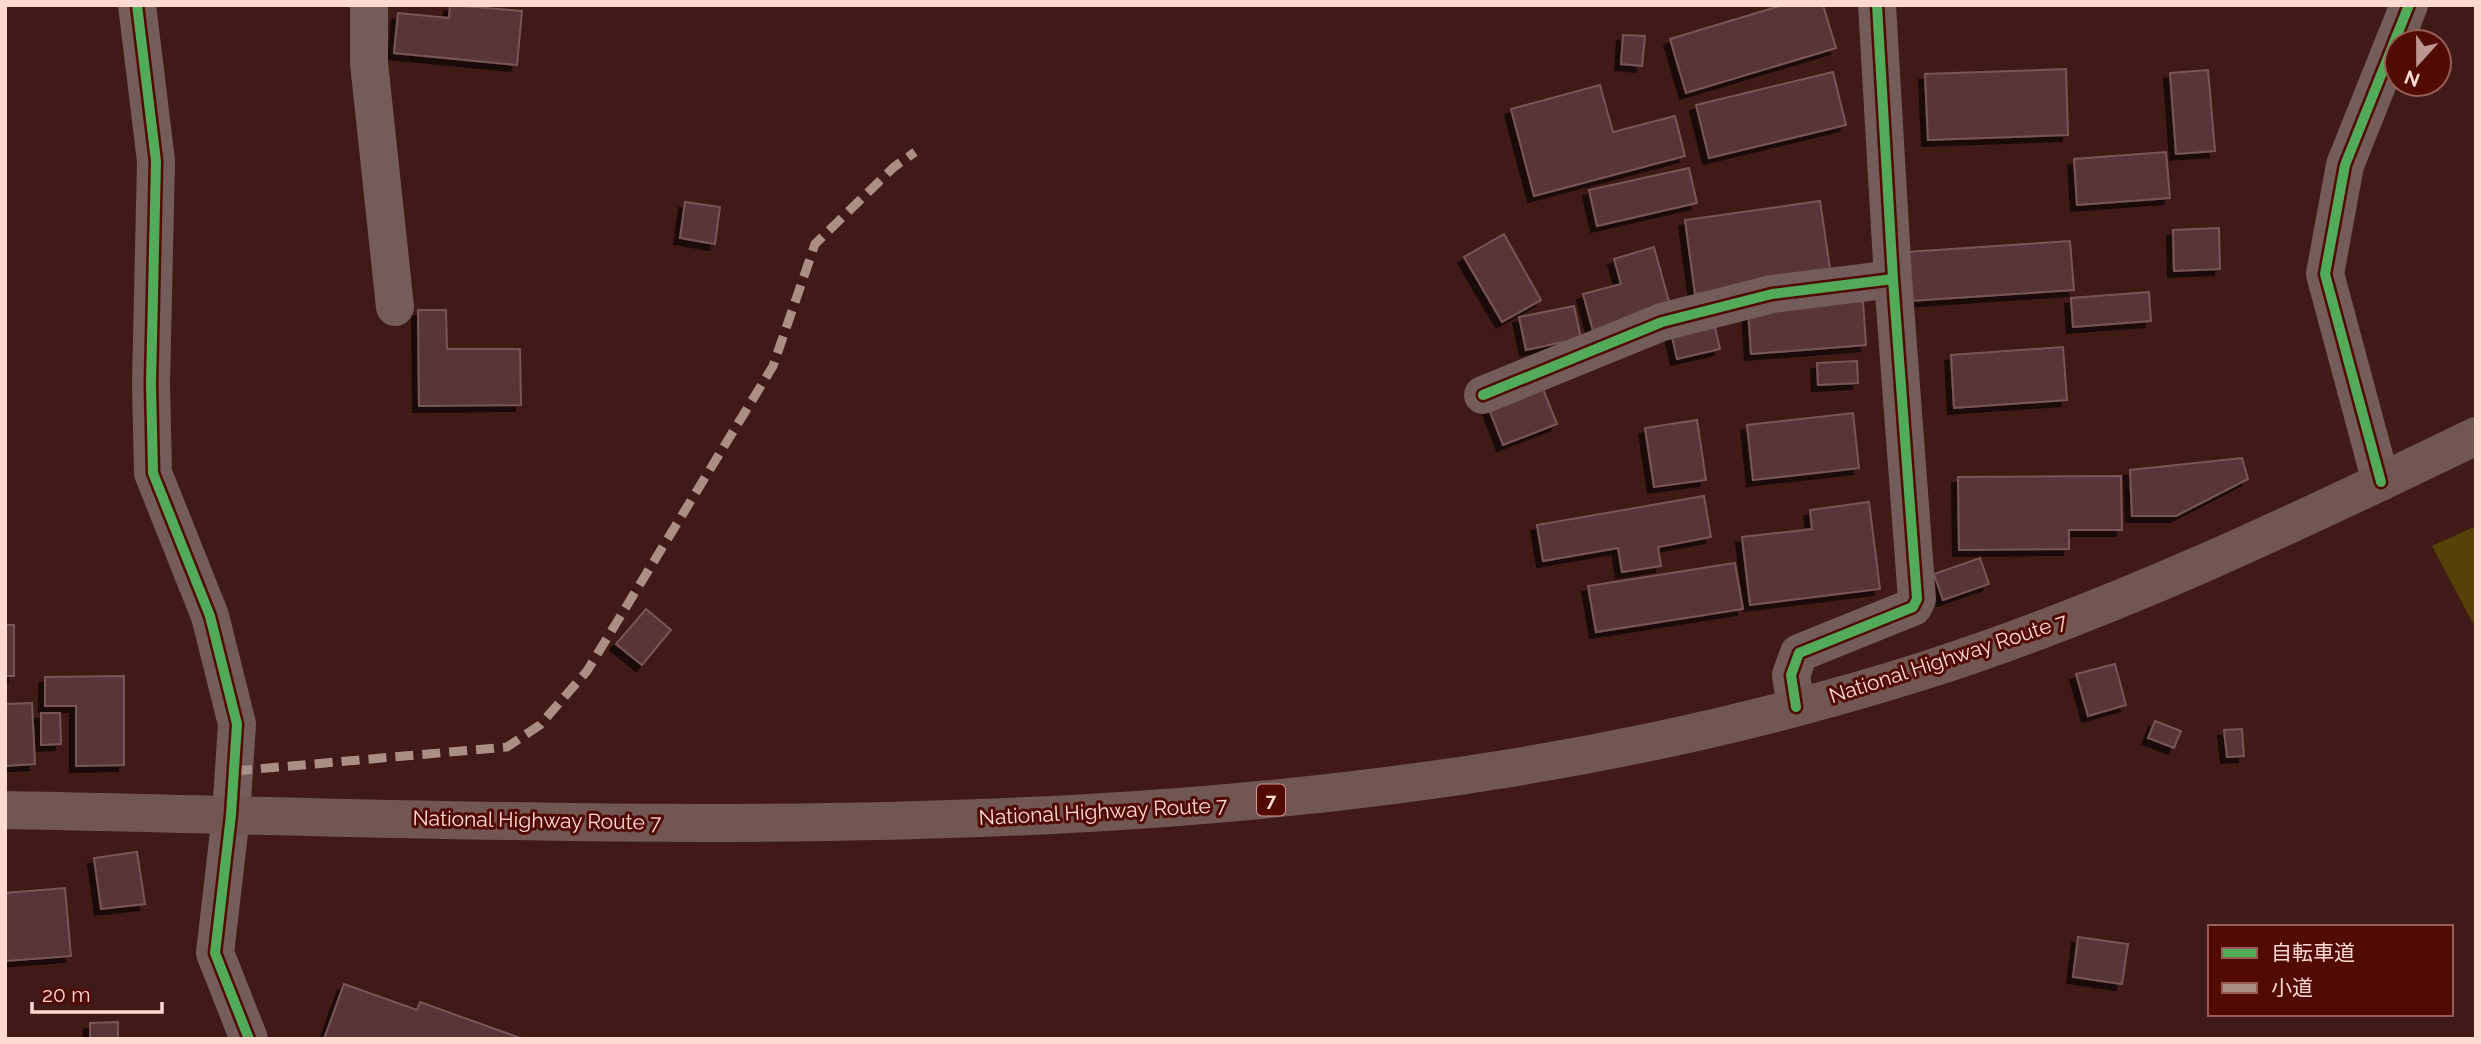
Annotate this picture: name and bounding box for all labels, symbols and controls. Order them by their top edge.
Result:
north arrow [2383,28,2453,98]
text: N [2401,66,2423,92]
street label: National Highway Route 7 [1826,607,2071,708]
road number: 7 [1257,785,1285,816]
street label: National Highway Route 7 [978,792,1229,830]
street label: National Highway Route 7 [412,805,662,835]
legend [2208,925,2453,1016]
text: 自転車道 [2271,940,2355,965]
scale bar [32,970,161,1014]
text: 小道 [2271,975,2313,1000]
text: 20 m [42,982,90,1007]

